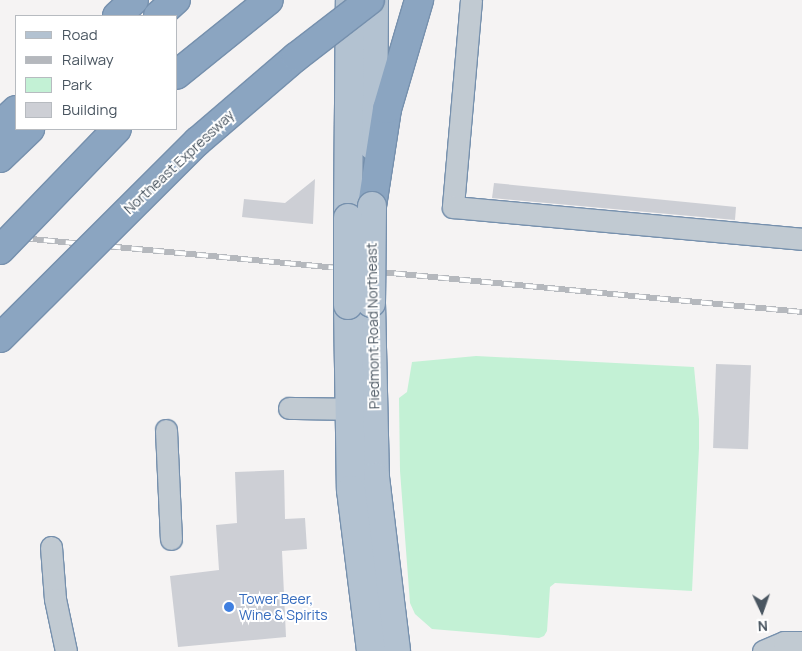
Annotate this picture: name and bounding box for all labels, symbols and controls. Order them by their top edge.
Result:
legend [15,15,178,130]
text: Road [62,24,98,45]
text: Railway [62,49,114,70]
text: Park [62,74,92,95]
text: Building [62,99,117,120]
street label: Northeast Expressway [120,107,238,217]
street label: Piedmont Road Northeast [363,243,383,409]
north arrow [737,586,787,636]
place label: Tower Beer, Wine & Spirits [239,591,328,624]
marker: Tower Beer, Wine & Spirits [223,601,235,613]
text: N [757,617,768,636]

